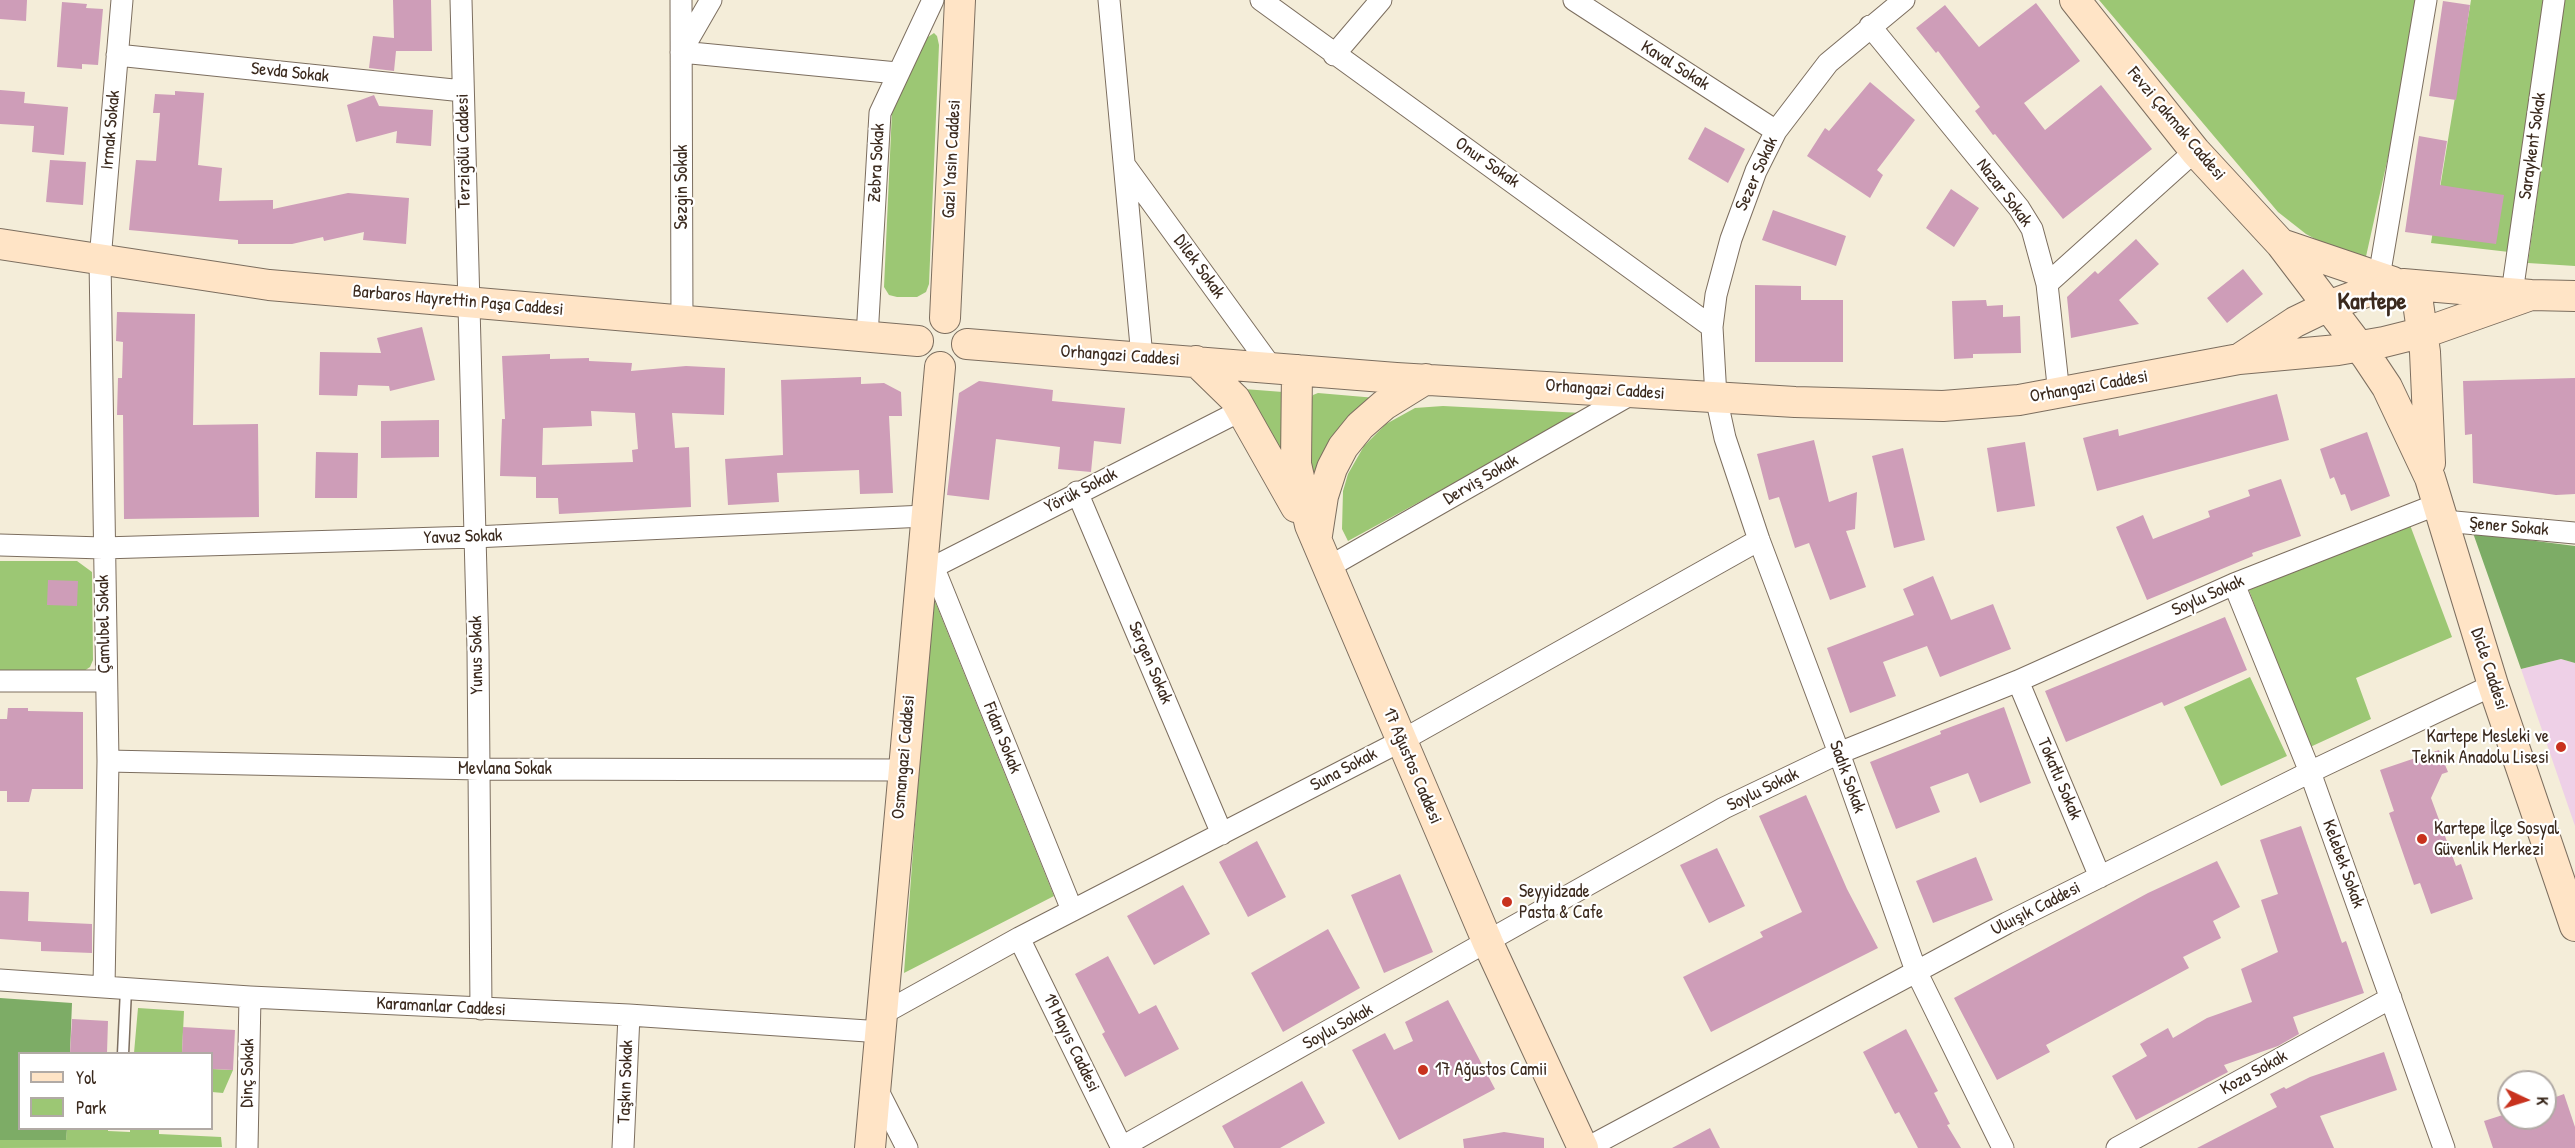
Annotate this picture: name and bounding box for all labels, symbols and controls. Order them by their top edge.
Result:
street label: Kaval Sokak [1637,36,1713,96]
street label: Sevda Sokak [250,58,330,88]
street label: Fevzi Çakmak Caddesi [2122,63,2230,185]
street label: Irmak Sokak [97,89,125,171]
street label: Saraykent Sokak [2515,91,2551,201]
street label: Terzigölü Caddesi [452,93,476,209]
street label: Gazi Yasin Caddesi [938,99,966,219]
street label: Zebra Sokak [864,123,890,203]
street label: Onur Sokak [1451,133,1523,193]
street label: Sezer Sokak [1731,134,1783,214]
street label: Sezgin Sokak [671,145,693,229]
street label: Nazar Sokak [1971,155,2037,231]
street label: Dilek Sokak [1169,231,1229,303]
street label: Barbaros Hayrettin Paşa Caddesi [352,281,564,321]
district label: Kartepe [2338,289,2406,317]
street label: Orhangazi Caddesi [1060,341,1180,371]
street label: Orhangazi Caddesi [2028,366,2150,408]
street label: Orhangazi Caddesi [1545,375,1665,405]
street label: Derviş Sokak [1440,450,1522,510]
street label: Yörük Sokak [1041,464,1121,518]
street label: Şener Sokak [2469,513,2549,541]
street label: Yavuz Sokak [423,525,503,549]
street label: Soylu Sokak [2169,571,2247,621]
street label: Çamlıbel Sokak [92,574,116,674]
street label: Yunus Sokak [466,615,488,695]
street label: Sergen Sokak [1123,619,1177,707]
street label: Dicle Caddesi [2466,625,2512,713]
street label: Osmangazi Caddesi [888,694,920,820]
street label: Fidan Sokak [978,699,1026,777]
street label: 17 Ağustos Caddesi [1378,705,1446,827]
place label: Kartepe Mesleki ve Teknik Anadolu Lisesi [2412,726,2549,768]
street label: Tokatlı Sokak [2032,735,2086,823]
street label: Sadık Sokak [1824,738,1870,816]
marker: Kartepe Mesleki ve Teknik Anadolu Lisesi [2554,740,2568,754]
street label: Suna Sokak [1307,743,1381,797]
street label: Mevlana Sokak [458,758,552,780]
street label: Soylu Sokak [1724,763,1802,817]
street label: Kelebek Sokak [2317,817,2369,911]
place label: Kartepe İlçe Sosyal Güvenlik Merkezi [2434,818,2559,860]
marker: Kartepe İlçe Sosyal Güvenlik Merkezi [2415,832,2429,846]
street label: Uluışık Caddesi [1988,877,2084,941]
place label: Seyyidzade Pasta & Cafe [1519,881,1603,924]
marker: Seyyidzade Pasta & Cafe [1500,895,1514,909]
street label: 19 Mayıs Caddesi [1038,990,1104,1096]
street label: Karamanlar Caddesi [376,993,506,1021]
street label: Soylu Sokak [1299,999,1377,1055]
street label: Dinç Sokak [237,1038,259,1108]
street label: Taşkın Sokak [614,1040,638,1124]
street label: Koza Sokak [2217,1046,2291,1100]
legend [18,1052,213,1130]
place label: 17 Ağustos Camii [1435,1059,1547,1081]
marker: 17 Ağustos Camii [1416,1063,1430,1077]
text: Yol [76,1065,96,1090]
north arrow [2497,1070,2557,1130]
text: Park [76,1095,106,1120]
text: K [2532,1096,2554,1106]

